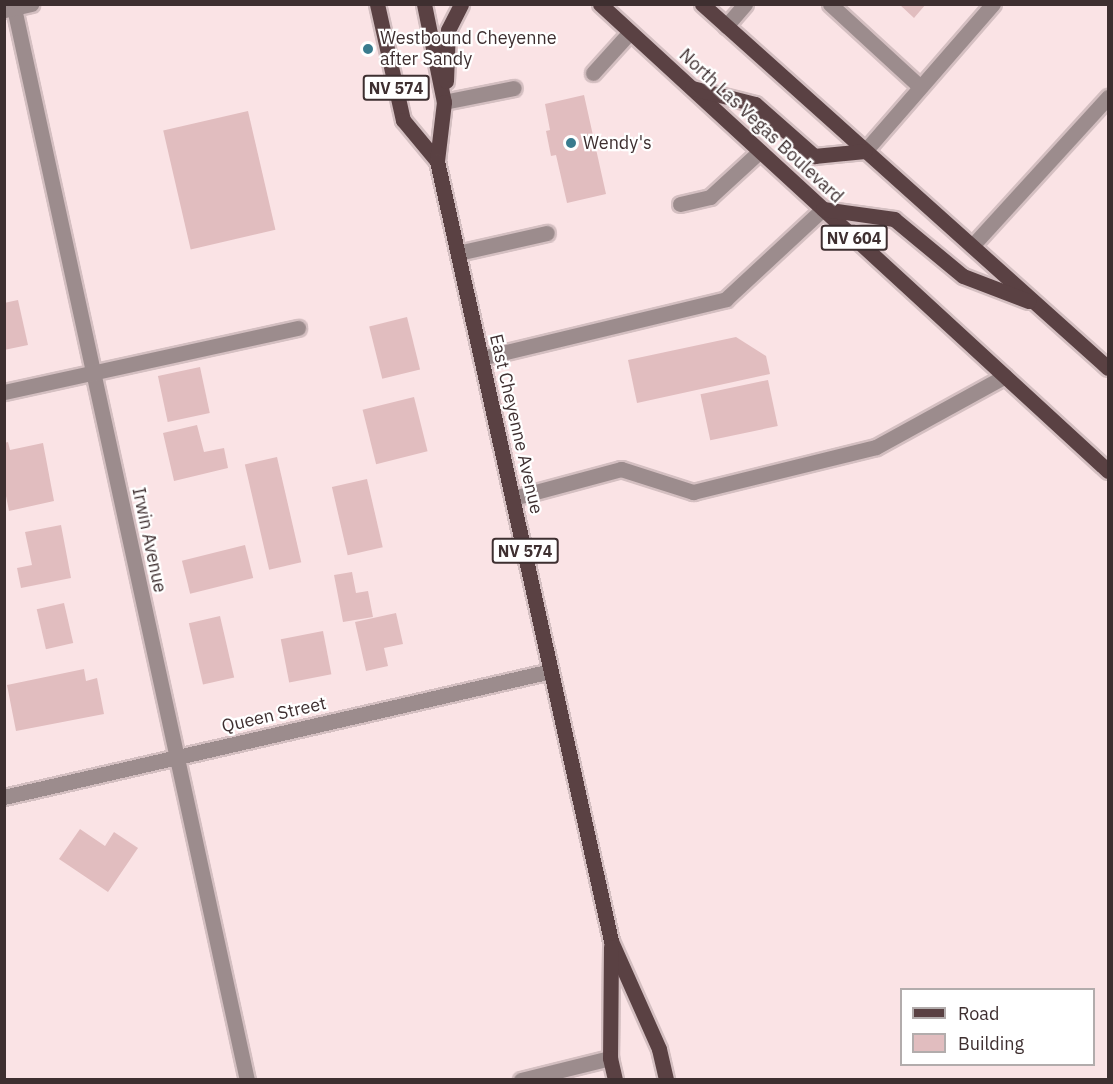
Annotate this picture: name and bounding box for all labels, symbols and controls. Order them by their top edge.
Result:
place label: Westbound Cheyenne after Sandy [380,28,557,70]
marker: Westbound Cheyenne after Sandy [361,42,375,56]
street label: North Las Vegas Boulevard [675,44,847,208]
road number: NV 574 [362,75,430,101]
place label: Wendy's [583,132,652,154]
marker: Wendy's [564,136,578,150]
road number: NV 604 [820,225,888,251]
street label: East Cheyenne Avenue [485,332,547,516]
street label: Irwin Avenue [127,486,171,594]
road number: NV 574 [490,538,560,564]
street label: Queen Street [220,692,328,738]
legend [900,988,1095,1066]
text: Road [958,1002,999,1025]
text: Building [958,1032,1024,1055]

